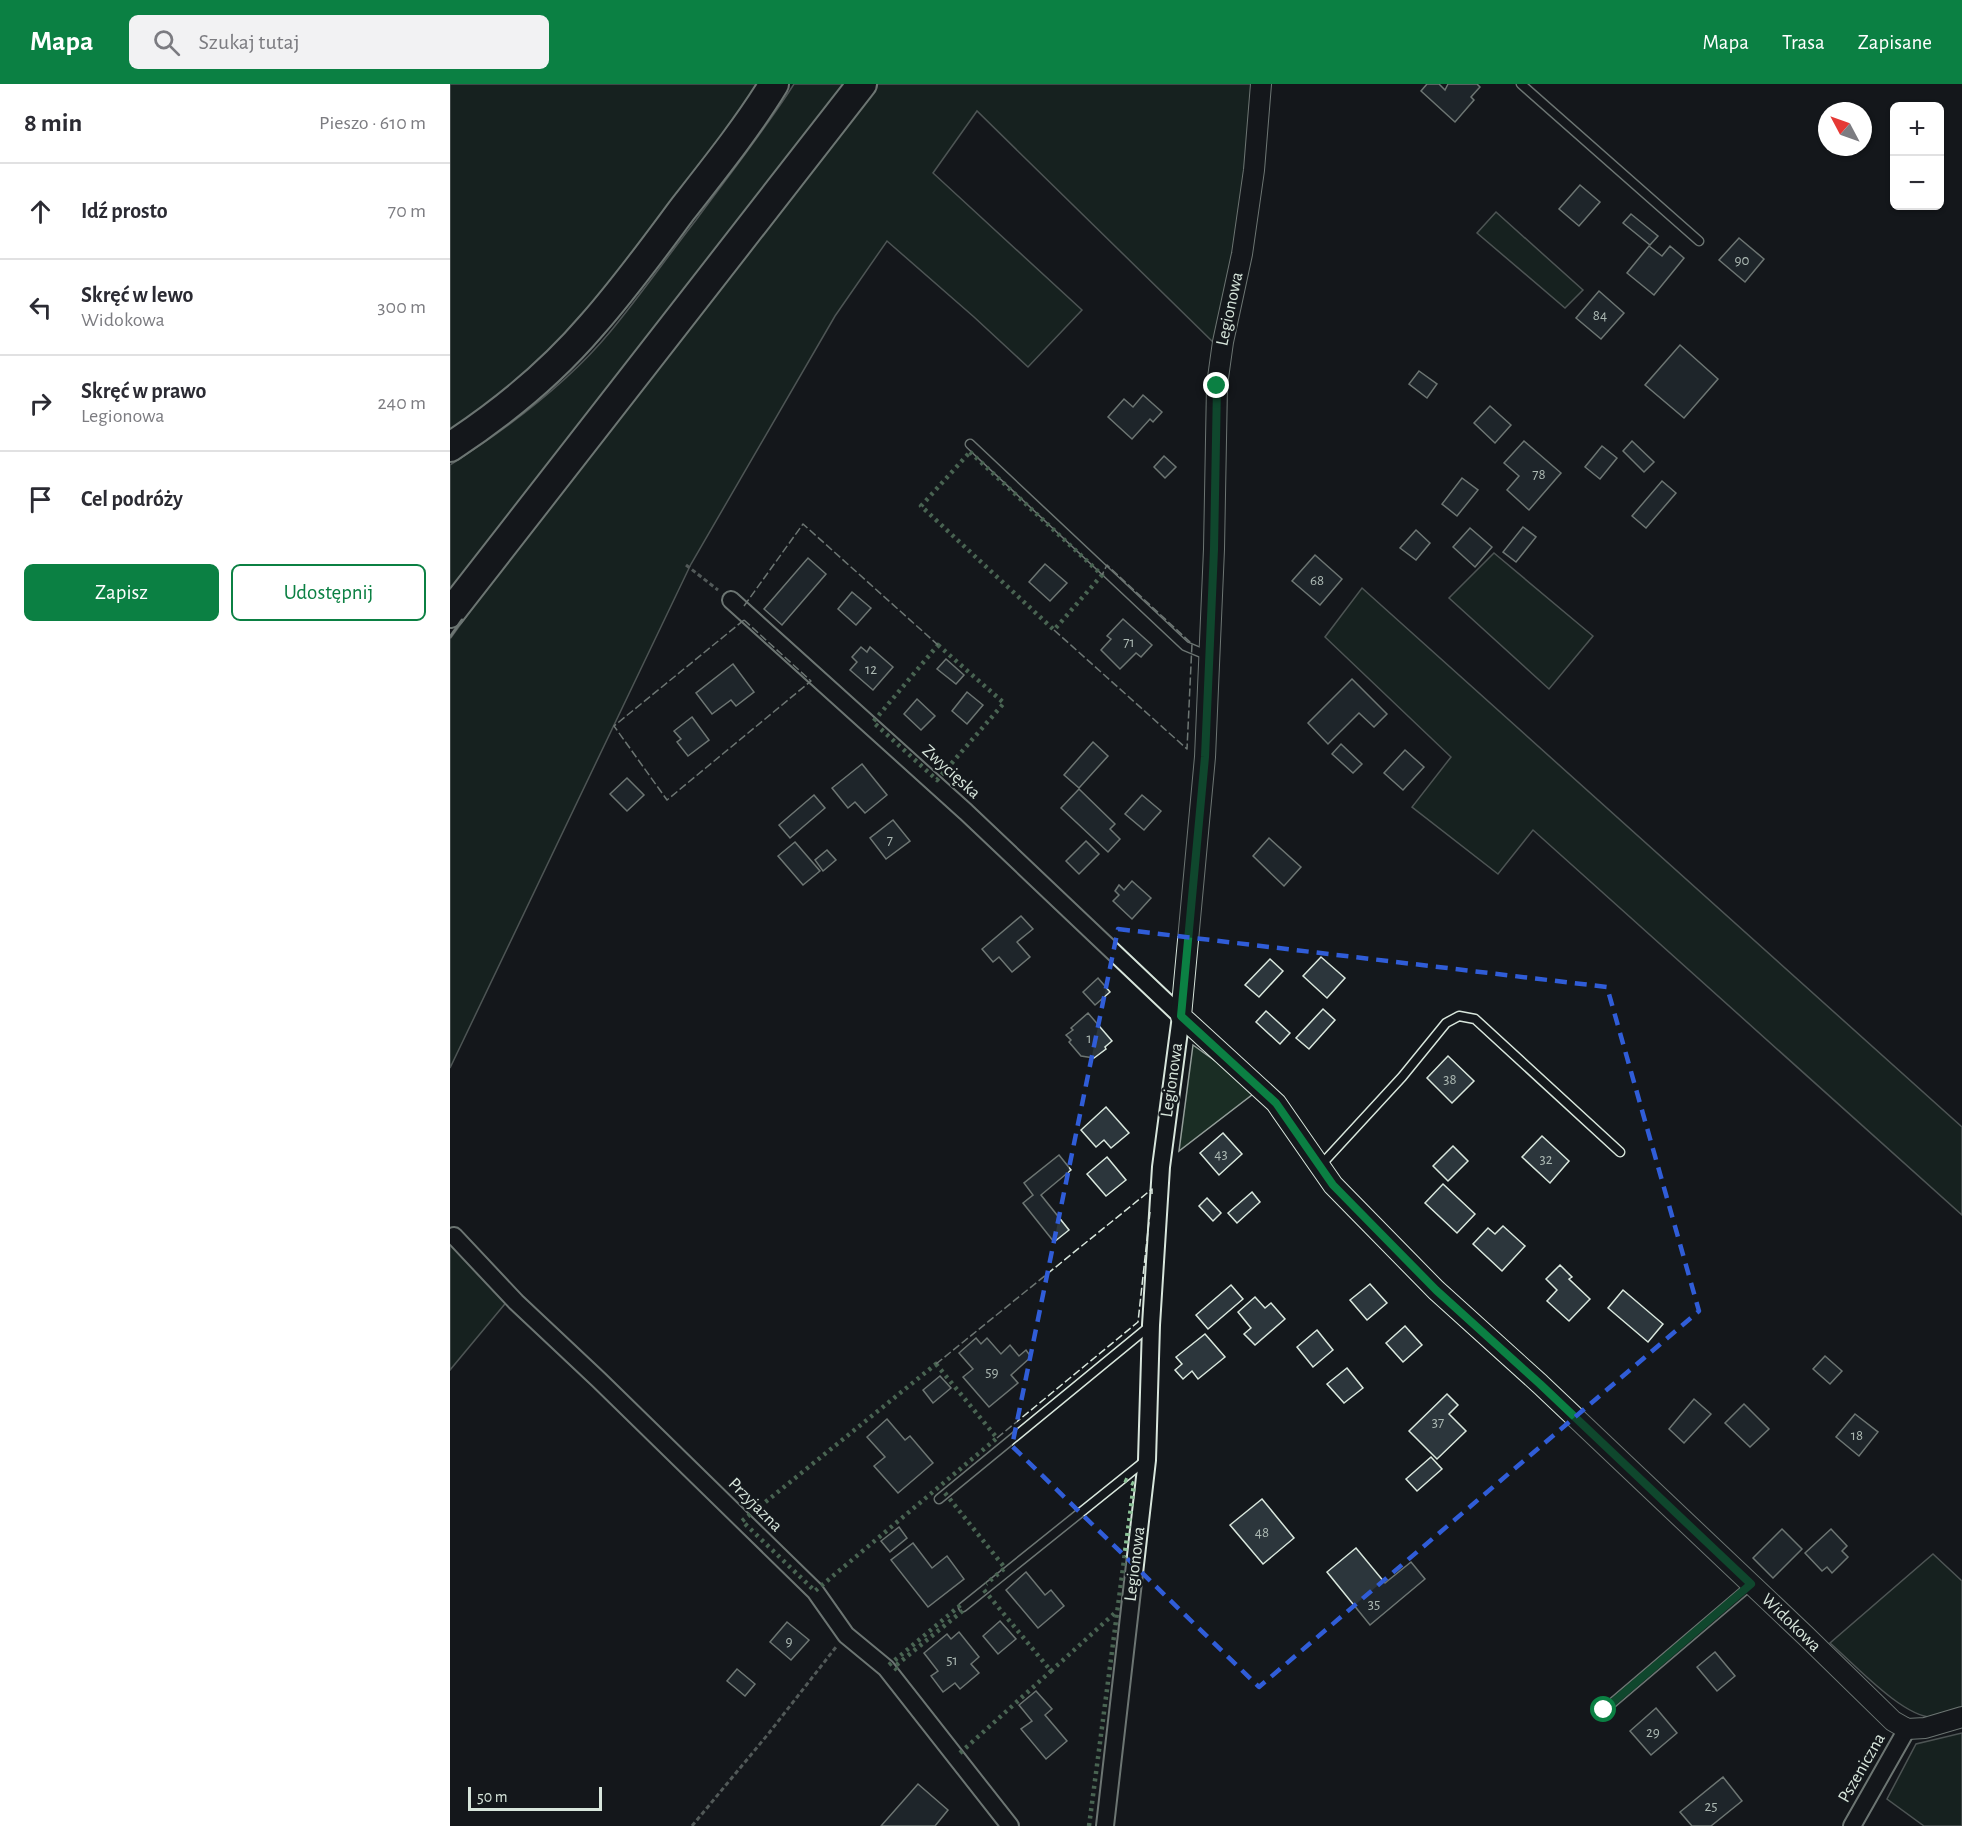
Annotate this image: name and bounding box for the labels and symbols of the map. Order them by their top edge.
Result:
north arrow [1818,102,1872,156]
house number: 90 [1735,253,1750,268]
street label: Legionowa [1213,270,1247,348]
house number: 84 [1593,308,1607,323]
route end [1203,372,1229,398]
house number: 78 [1532,467,1546,482]
house number: 68 [1310,573,1324,588]
house number: 71 [1123,635,1135,650]
house number: 12 [865,662,877,677]
street label: Zwycięska [919,742,983,802]
house number: 7 [887,833,893,848]
house number: 1 [1086,1031,1092,1046]
street label: Legionowa [1158,1042,1186,1118]
house number: 38 [1443,1072,1457,1087]
house number: 43 [1214,1147,1228,1162]
house number: 32 [1539,1152,1553,1167]
house number: 59 [985,1365,999,1380]
house number: 37 [1432,1415,1444,1430]
house number: 18 [1851,1428,1863,1443]
street label: Przyjazna [725,1475,785,1535]
house number: 48 [1255,1525,1269,1540]
street label: Legionowa [1121,1526,1149,1602]
street label: Widokowa [1758,1590,1824,1656]
house number: 35 [1368,1597,1380,1612]
house number: 9 [785,1634,793,1649]
house number: 51 [946,1653,958,1668]
route start [1590,1696,1616,1722]
house number: 29 [1646,1725,1660,1740]
street label: Pszeniczna [1835,1730,1889,1806]
scale bar [468,1784,602,1812]
house number: 25 [1704,1799,1718,1814]

